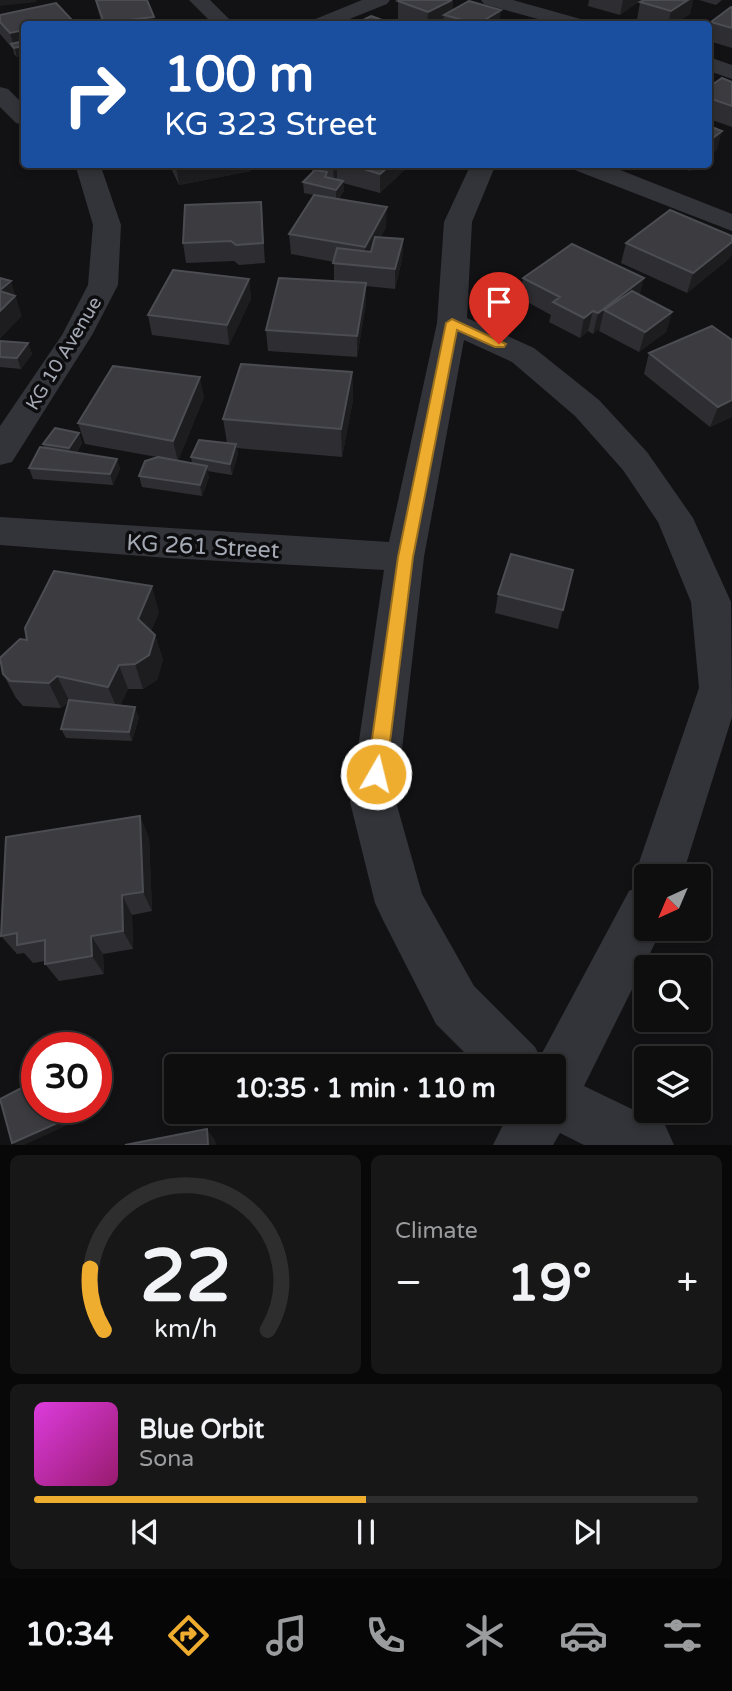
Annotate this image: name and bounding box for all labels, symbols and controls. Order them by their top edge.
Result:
text: 100 m [164,46,314,105]
icon: right [49,49,140,140]
text: KG 323 Street [164,106,377,144]
pin [469,272,529,344]
icon: arrive [480,283,518,321]
street label: KG 10 Avenue [21,293,106,414]
street label: KG 261 Street [126,529,280,565]
position arrow [339,737,413,811]
north arrow [634,864,710,942]
map controls [634,864,711,1123]
button: search [634,955,711,1032]
speed limit sign: 30 [21,1032,112,1123]
button: layers [634,1046,711,1123]
text: 10:35 · 1 min · 110 m [234,1073,496,1104]
text: Climate [395,1217,478,1245]
text: 22 [140,1234,231,1322]
text: 19° [507,1252,592,1315]
text: − [395,1260,422,1306]
text: + [677,1260,698,1306]
text: km/h [154,1314,217,1344]
text: Blue Orbit [139,1414,264,1445]
text: Sona [139,1445,194,1473]
icon: previous [126,1513,164,1551]
icon: pause [347,1513,385,1551]
icon: next [568,1513,606,1551]
icon: directions [164,1611,213,1660]
icon: music [262,1611,311,1660]
icon: phone [361,1611,410,1660]
icon: climate [460,1611,509,1660]
icon: car [559,1611,608,1660]
icon: filters [658,1611,707,1660]
text: 10:34 [25,1616,114,1654]

